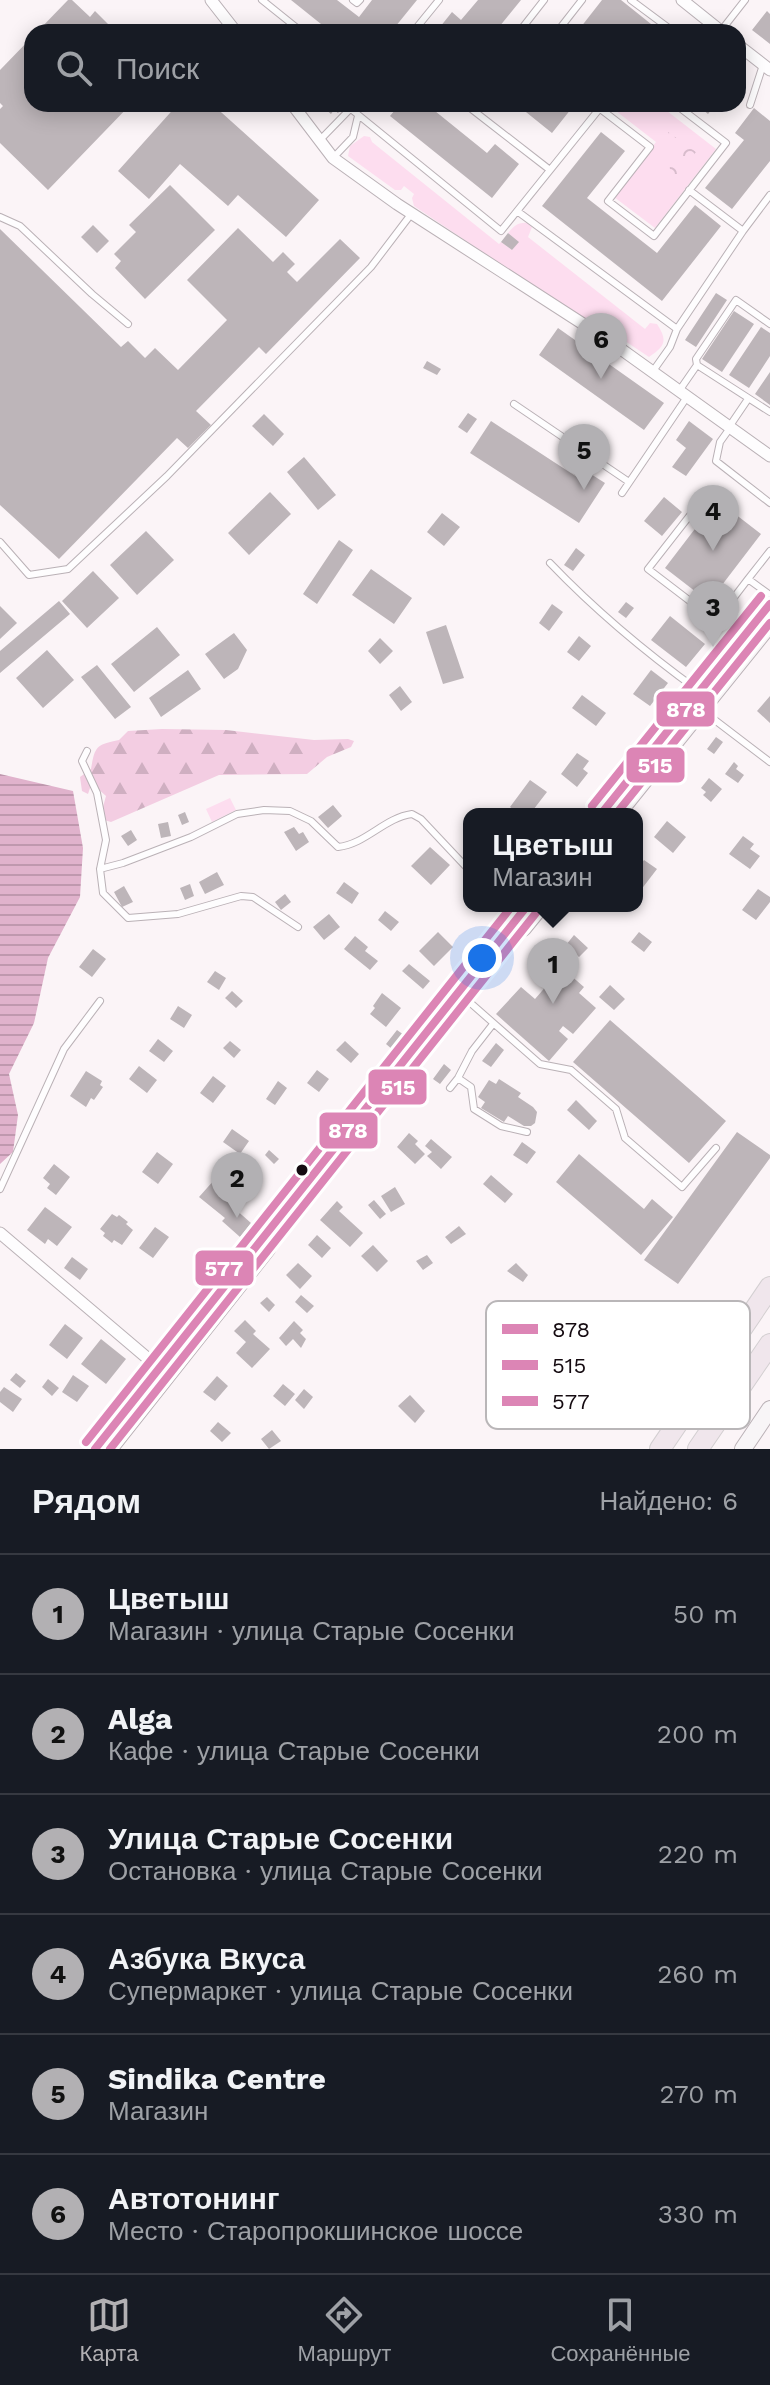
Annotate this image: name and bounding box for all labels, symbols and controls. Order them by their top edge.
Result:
search box [24,24,746,112]
icon: search [52,46,96,90]
text: Поиск [116,51,199,86]
pin: 6 [575,313,627,379]
pin: 5 [558,424,610,490]
pin: 4 [687,485,739,551]
pin: 3 [687,581,739,647]
line badge: 878 [655,690,716,728]
text: 878 [666,697,706,722]
line badge: 515 [625,746,686,784]
text: 515 [637,753,673,778]
popup [463,808,643,912]
text: Цветыш [492,827,614,862]
text: Магазин [492,862,593,892]
your location [462,938,502,978]
pin: 1 [527,938,579,1004]
line badge: 515 [367,1068,428,1106]
text: 515 [380,1075,416,1100]
line badge: 878 [318,1111,379,1150]
text: 878 [328,1118,368,1143]
pin: 2 [211,1152,263,1218]
unlabelled marker [294,1162,310,1178]
line badge: 577 [194,1249,255,1287]
text: 577 [205,1256,243,1281]
legend [486,1301,750,1429]
text: 878 [552,1317,590,1342]
text: 515 [552,1353,586,1378]
text: 577 [552,1389,590,1414]
text: Рядом [32,1481,141,1521]
text: Найдено: 6 [599,1486,738,1516]
text: Цветыш [108,1581,230,1616]
text: 1 [52,1599,64,1629]
text: 50 m [673,1599,738,1629]
text: Магазин · улица Старые Сосенки [108,1616,515,1646]
text: Alga [108,1701,172,1736]
text: 2 [50,1719,66,1749]
text: 200 m [657,1719,738,1749]
text: Кафе · улица Старые Сосенки [108,1736,480,1766]
text: Улица Старые Сосенки [108,1821,453,1856]
text: 3 [50,1839,66,1869]
text: 220 m [658,1839,738,1869]
text: Остановка · улица Старые Сосенки [108,1856,543,1886]
text: Азбука Вкуса [108,1941,305,1976]
text: 4 [50,1959,66,1989]
text: 260 m [657,1959,738,1989]
text: Супермаркет · улица Старые Сосенки [108,1976,573,2006]
text: Sindika Centre [108,2061,326,2096]
text: 5 [50,2079,66,2109]
text: 270 m [659,2079,738,2109]
text: Магазин [108,2096,208,2126]
text: Автотонинг [108,2181,279,2216]
text: 6 [50,2199,66,2229]
text: 330 m [658,2199,738,2229]
text: Место · Старопрокшинское шоссе [108,2216,523,2246]
tab: Карта [80,2293,138,2367]
tab: Маршрут [298,2293,391,2367]
tab: Сохранённые [550,2293,690,2367]

